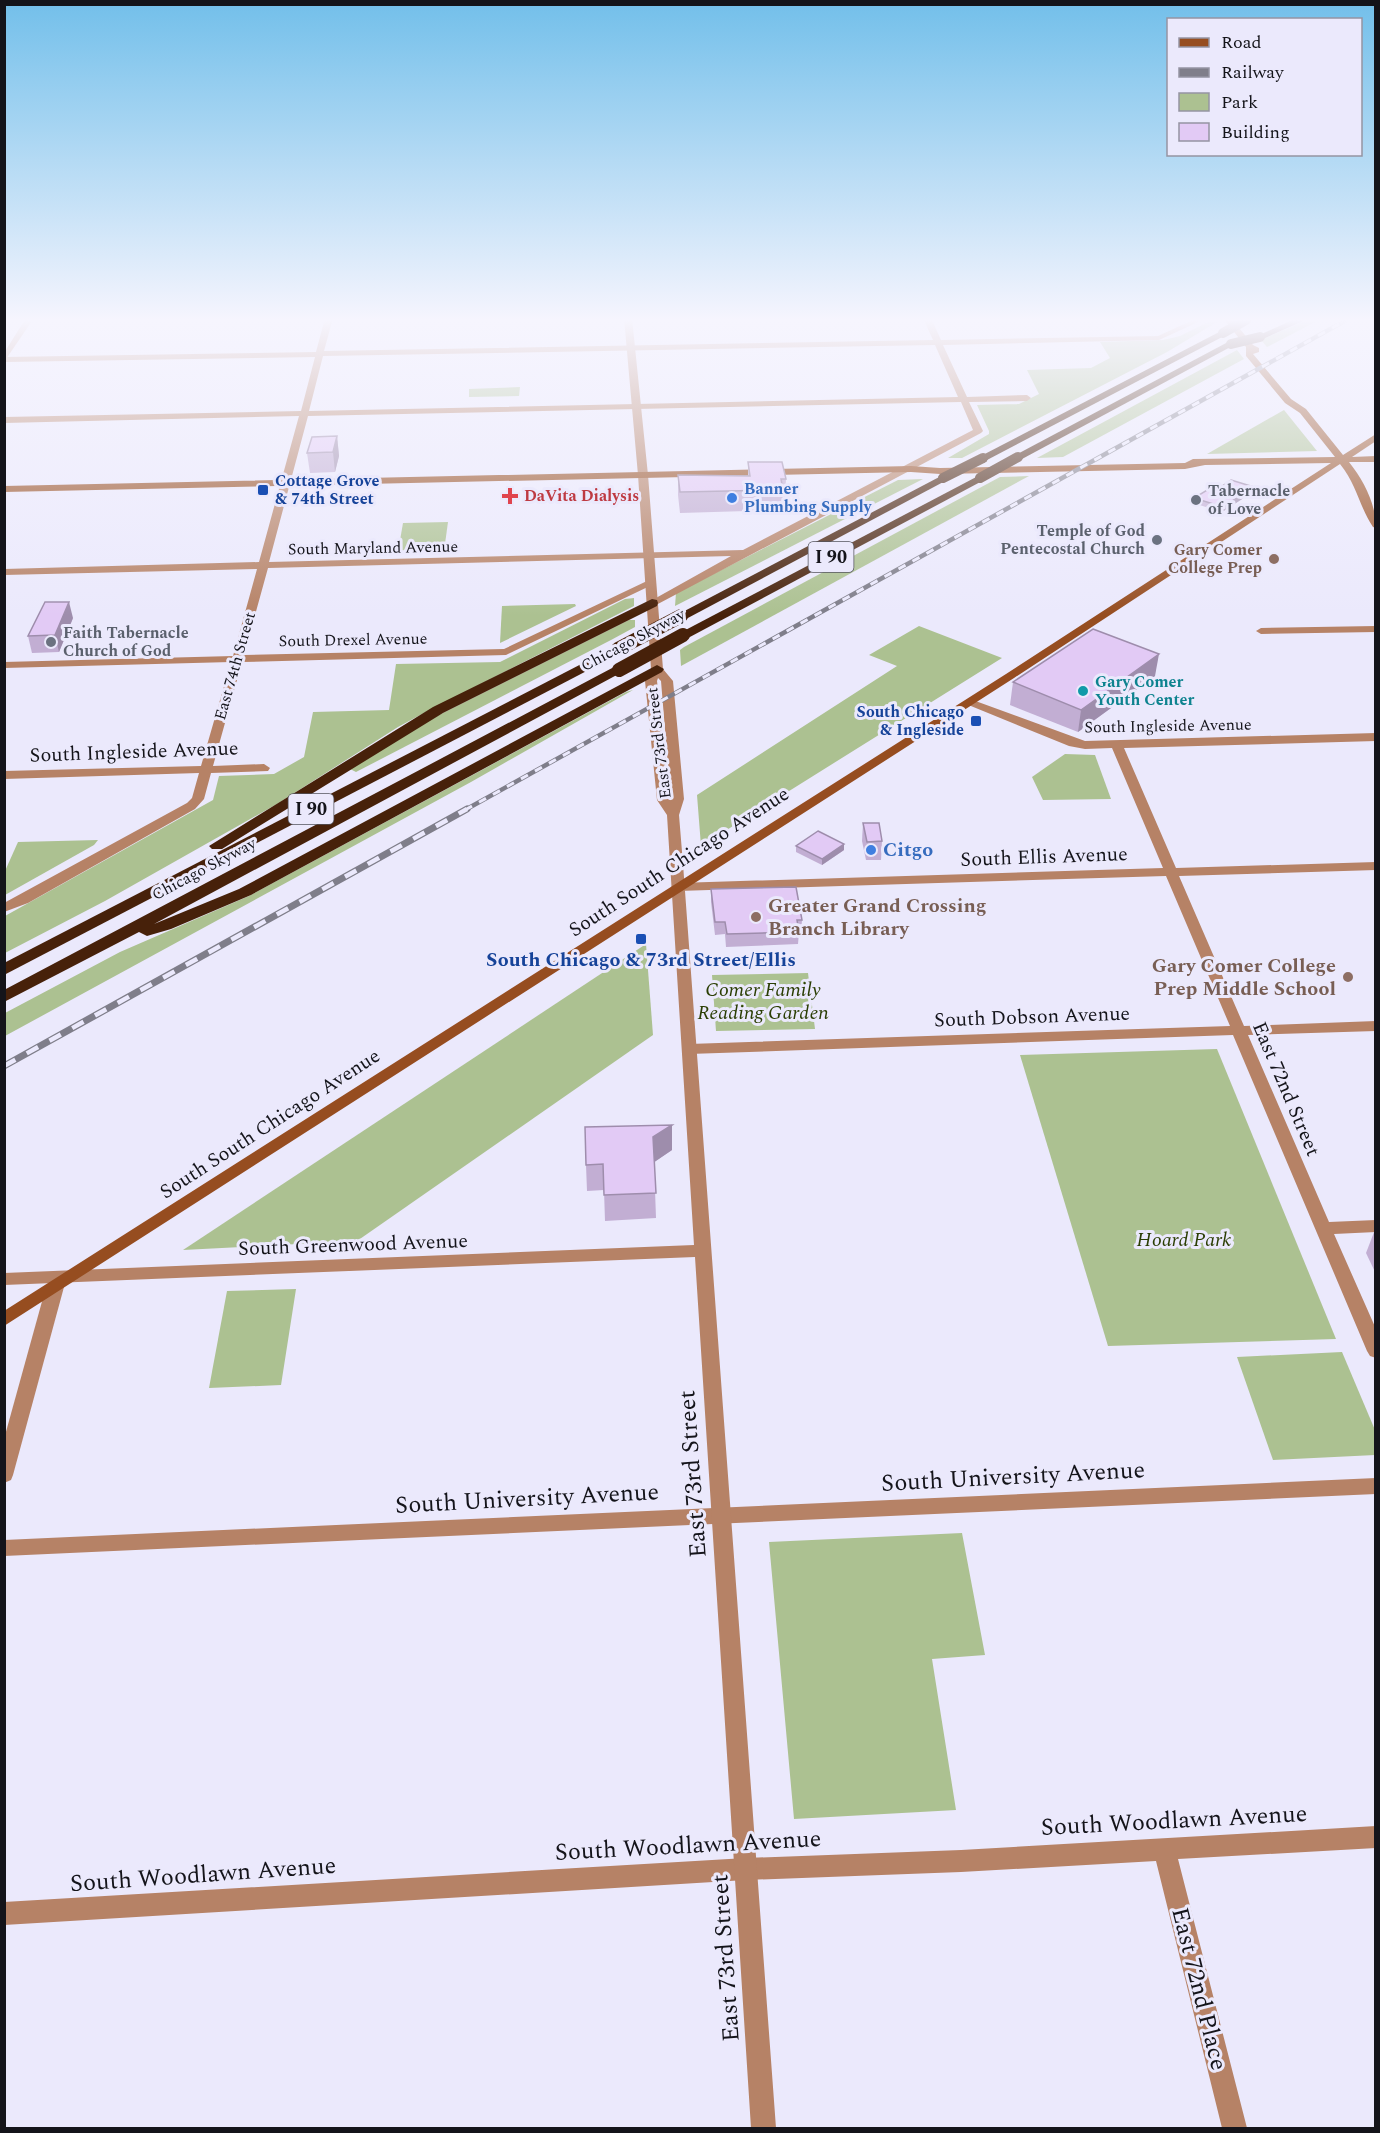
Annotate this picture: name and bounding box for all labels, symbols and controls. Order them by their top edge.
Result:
legend [1167,18,1362,156]
text: Road [1221,29,1262,56]
text: Railway [1221,59,1285,86]
text: Park [1221,89,1258,116]
text: Building [1221,119,1290,146]
place label: Cottage Grove & 74th Street [275,469,379,511]
place label: Banner Plumbing Supply [744,477,873,519]
place label: Tabernacle of Love [1208,479,1290,521]
marker: Cottage Grove & 74th Street [256,483,270,497]
place label: DaVita Dialysis [524,484,639,508]
marker: DaVita Dialysis [501,487,519,505]
marker: Banner Plumbing Supply [725,491,739,505]
marker: Tabernacle of Love [1189,493,1203,507]
place label: Temple of God Pentecostal Church [1000,519,1145,561]
marker: Temple of God Pentecostal Church [1150,533,1164,547]
street label: South Maryland Avenue [288,535,458,561]
place label: Gary Comer College Prep [1168,538,1262,580]
road number: I 90 [808,542,854,572]
marker: Gary Comer College Prep [1267,552,1281,566]
street label: Chicago Skyway [577,602,691,678]
street label: East 74th Street [208,609,262,723]
place label: Faith Tabernacle Church of God [63,621,189,663]
street label: South Drexel Avenue [278,627,428,653]
marker: Faith Tabernacle Church of God [44,635,58,649]
place label: Gary Comer Youth Center [1095,670,1195,712]
marker: Gary Comer Youth Center [1076,684,1090,698]
street label: East 73rd Street [640,686,678,800]
place label: South Chicago & Ingleside [857,700,964,742]
street label: South Ingleside Avenue [1084,713,1252,739]
marker: South Chicago & Ingleside [969,714,983,728]
street label: South Ingleside Avenue [29,733,239,771]
street label: South South Chicago Avenue [563,779,795,945]
road number: I 90 [288,794,334,824]
street label: Chicago Skyway [148,831,262,907]
place label: Citgo [883,835,933,865]
street label: South Ellis Avenue [960,839,1128,875]
marker: Citgo [864,843,878,857]
place label: Greater Grand Crossing Branch Library [768,891,987,944]
marker: Greater Grand Crossing Branch Library [749,910,763,924]
marker: South Chicago & 73rd Street/Ellis [634,932,648,946]
place label: South Chicago & 73rd Street/Ellis [486,945,796,975]
place label: Gary Comer College Prep Middle School [1152,951,1336,1004]
marker: Gary Comer College Prep Middle School [1341,970,1355,984]
park label: Comer Family Reading Garden [697,975,829,1028]
street label: South Dobson Avenue [933,999,1131,1035]
street label: East 72nd Street [1244,1017,1328,1161]
street label: South South Chicago Avenue [154,1041,386,1207]
park label: Hoard Park [1137,1225,1232,1255]
street label: South Greenwood Avenue [238,1226,468,1264]
street label: East 73rd Street [669,1389,717,1559]
street label: South University Avenue [880,1452,1146,1502]
street label: South University Avenue [394,1474,660,1524]
street label: South Woodlawn Avenue [1040,1796,1308,1846]
street label: South Woodlawn Avenue [554,1821,822,1871]
street label: South Woodlawn Avenue [69,1848,337,1902]
street label: East 73rd Street [702,1873,750,2043]
street label: East 72nd Place [1161,1904,1237,2074]

